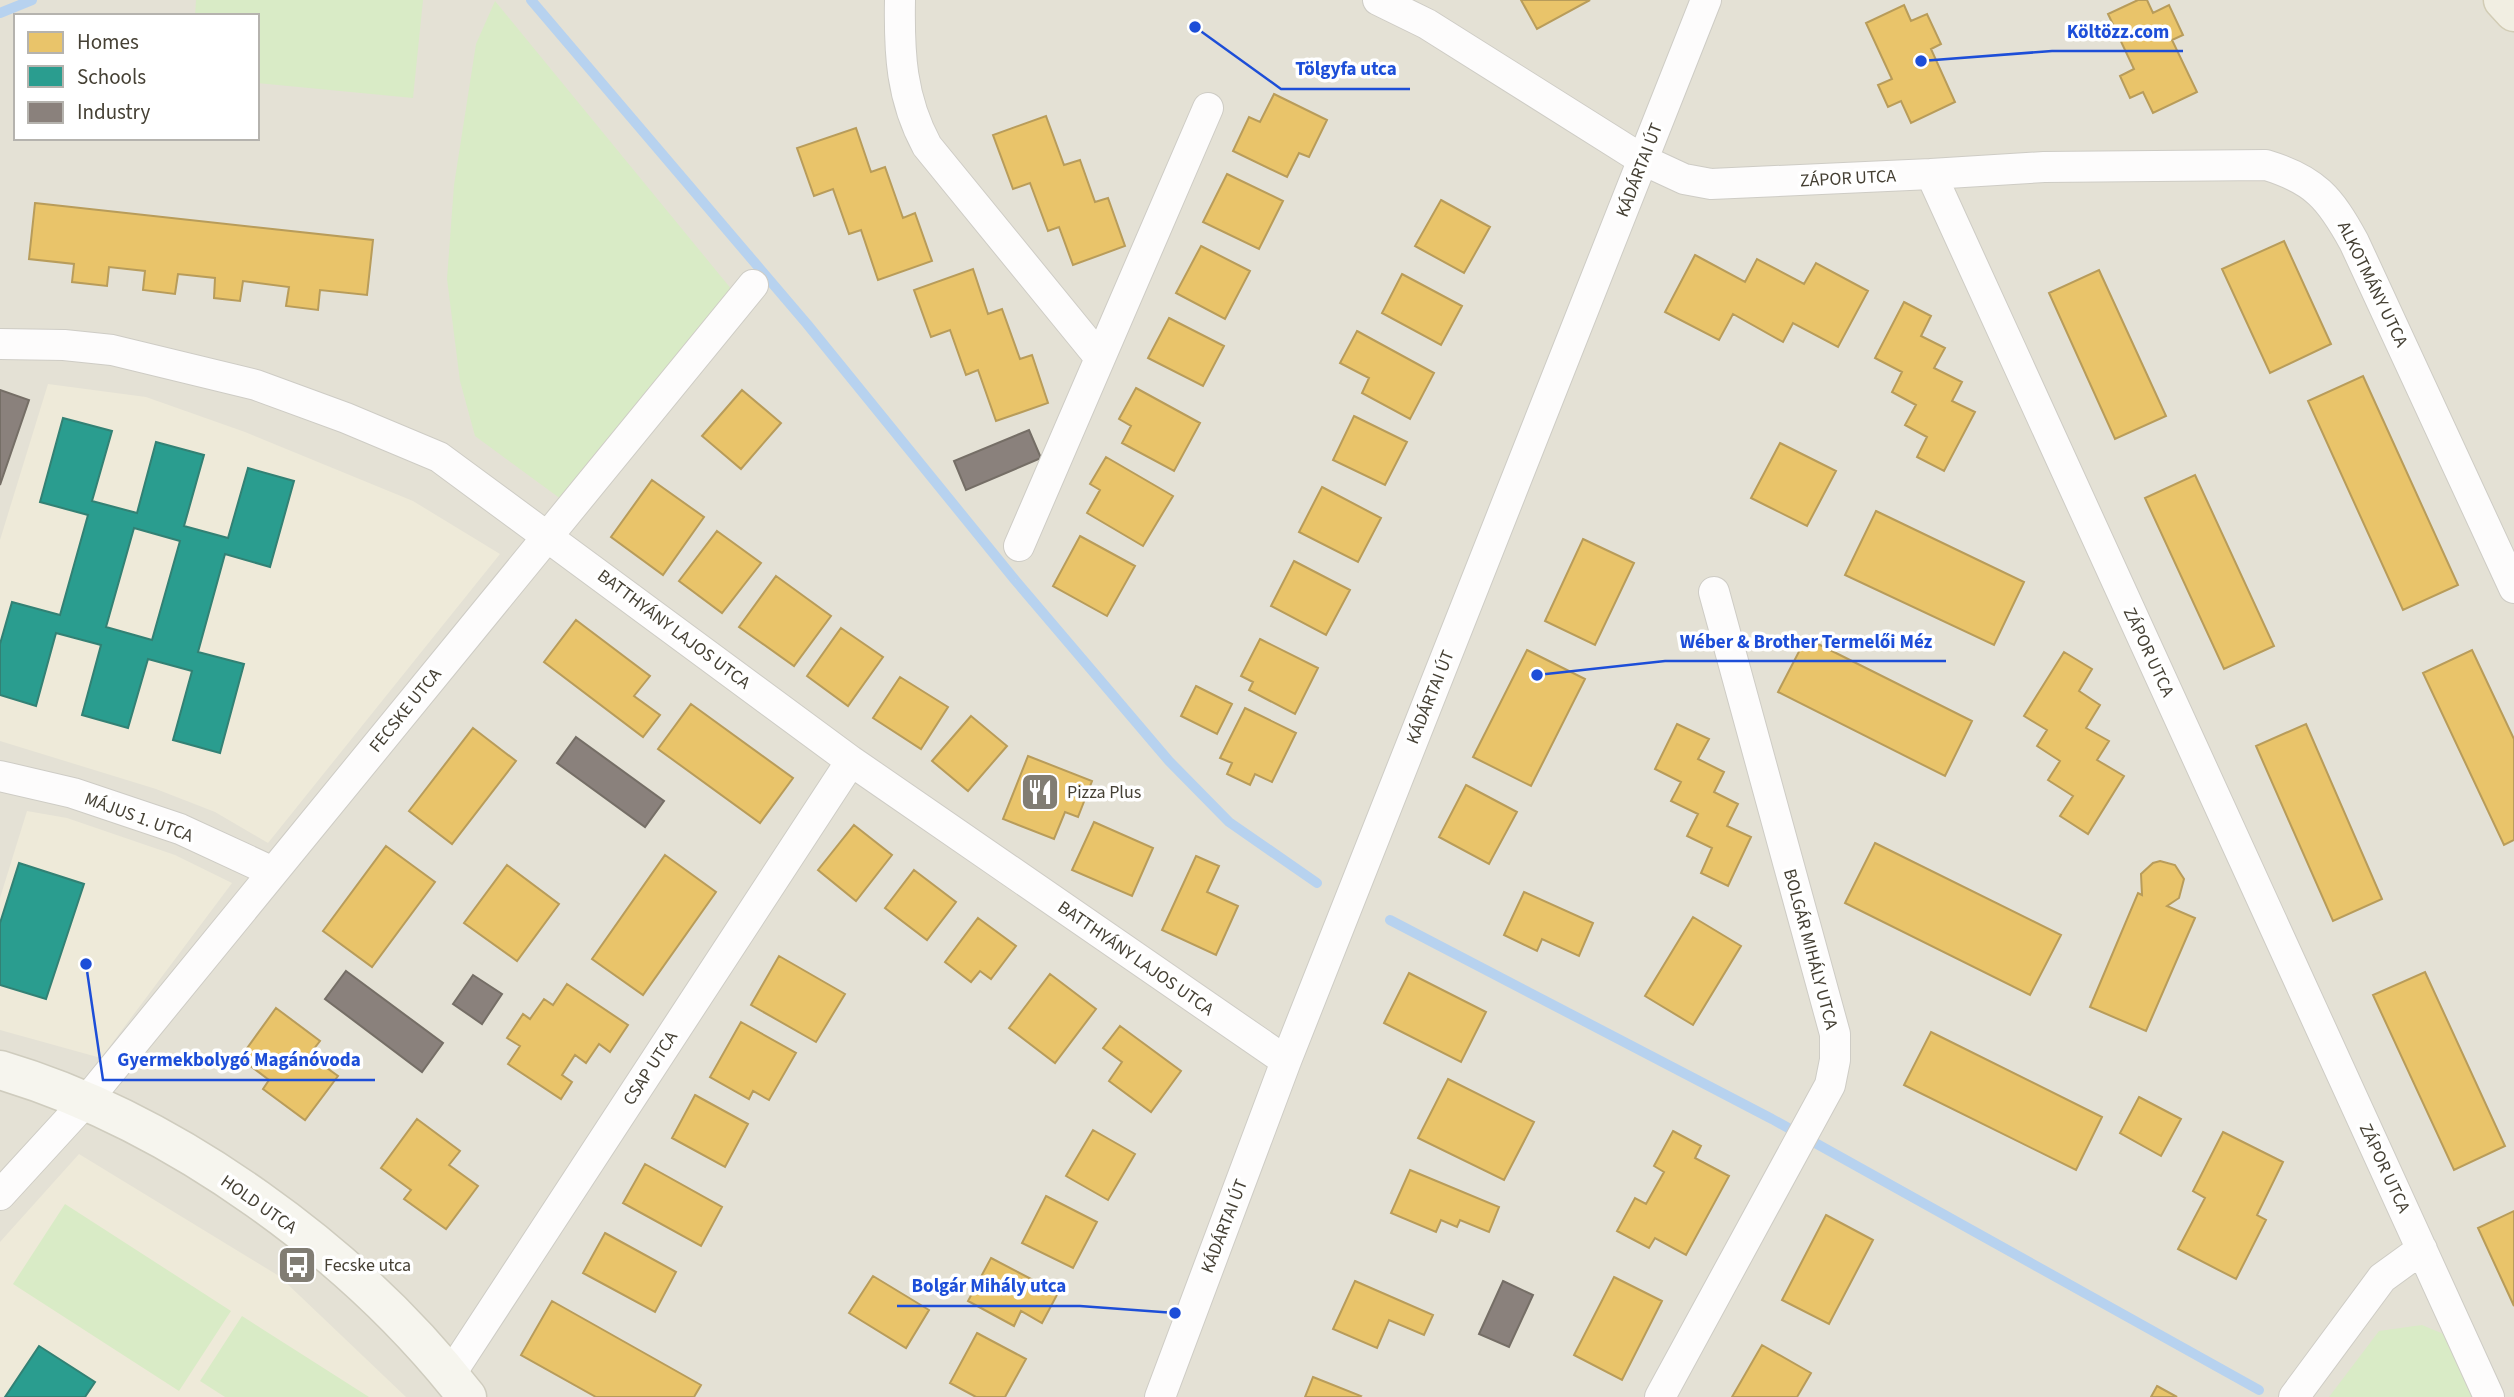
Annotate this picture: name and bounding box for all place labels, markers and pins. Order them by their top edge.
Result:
callout: Költözz.com [2052,11,2183,51]
callout: Tölgyfa utca [1281,49,1410,89]
callout: Wéber & Brother Termelői Méz [1665,621,1946,661]
restaurant icon: Pizza Plus [1019,771,1061,813]
place label: Pizza Plus [1067,780,1141,805]
callout: Gyermekbolygó Magánóvoda [103,1040,375,1080]
bus stop icon: Fecske utca [276,1244,318,1286]
place label: Fecske utca [324,1253,411,1278]
callout: Bolgár Mihály utca [897,1266,1080,1306]

